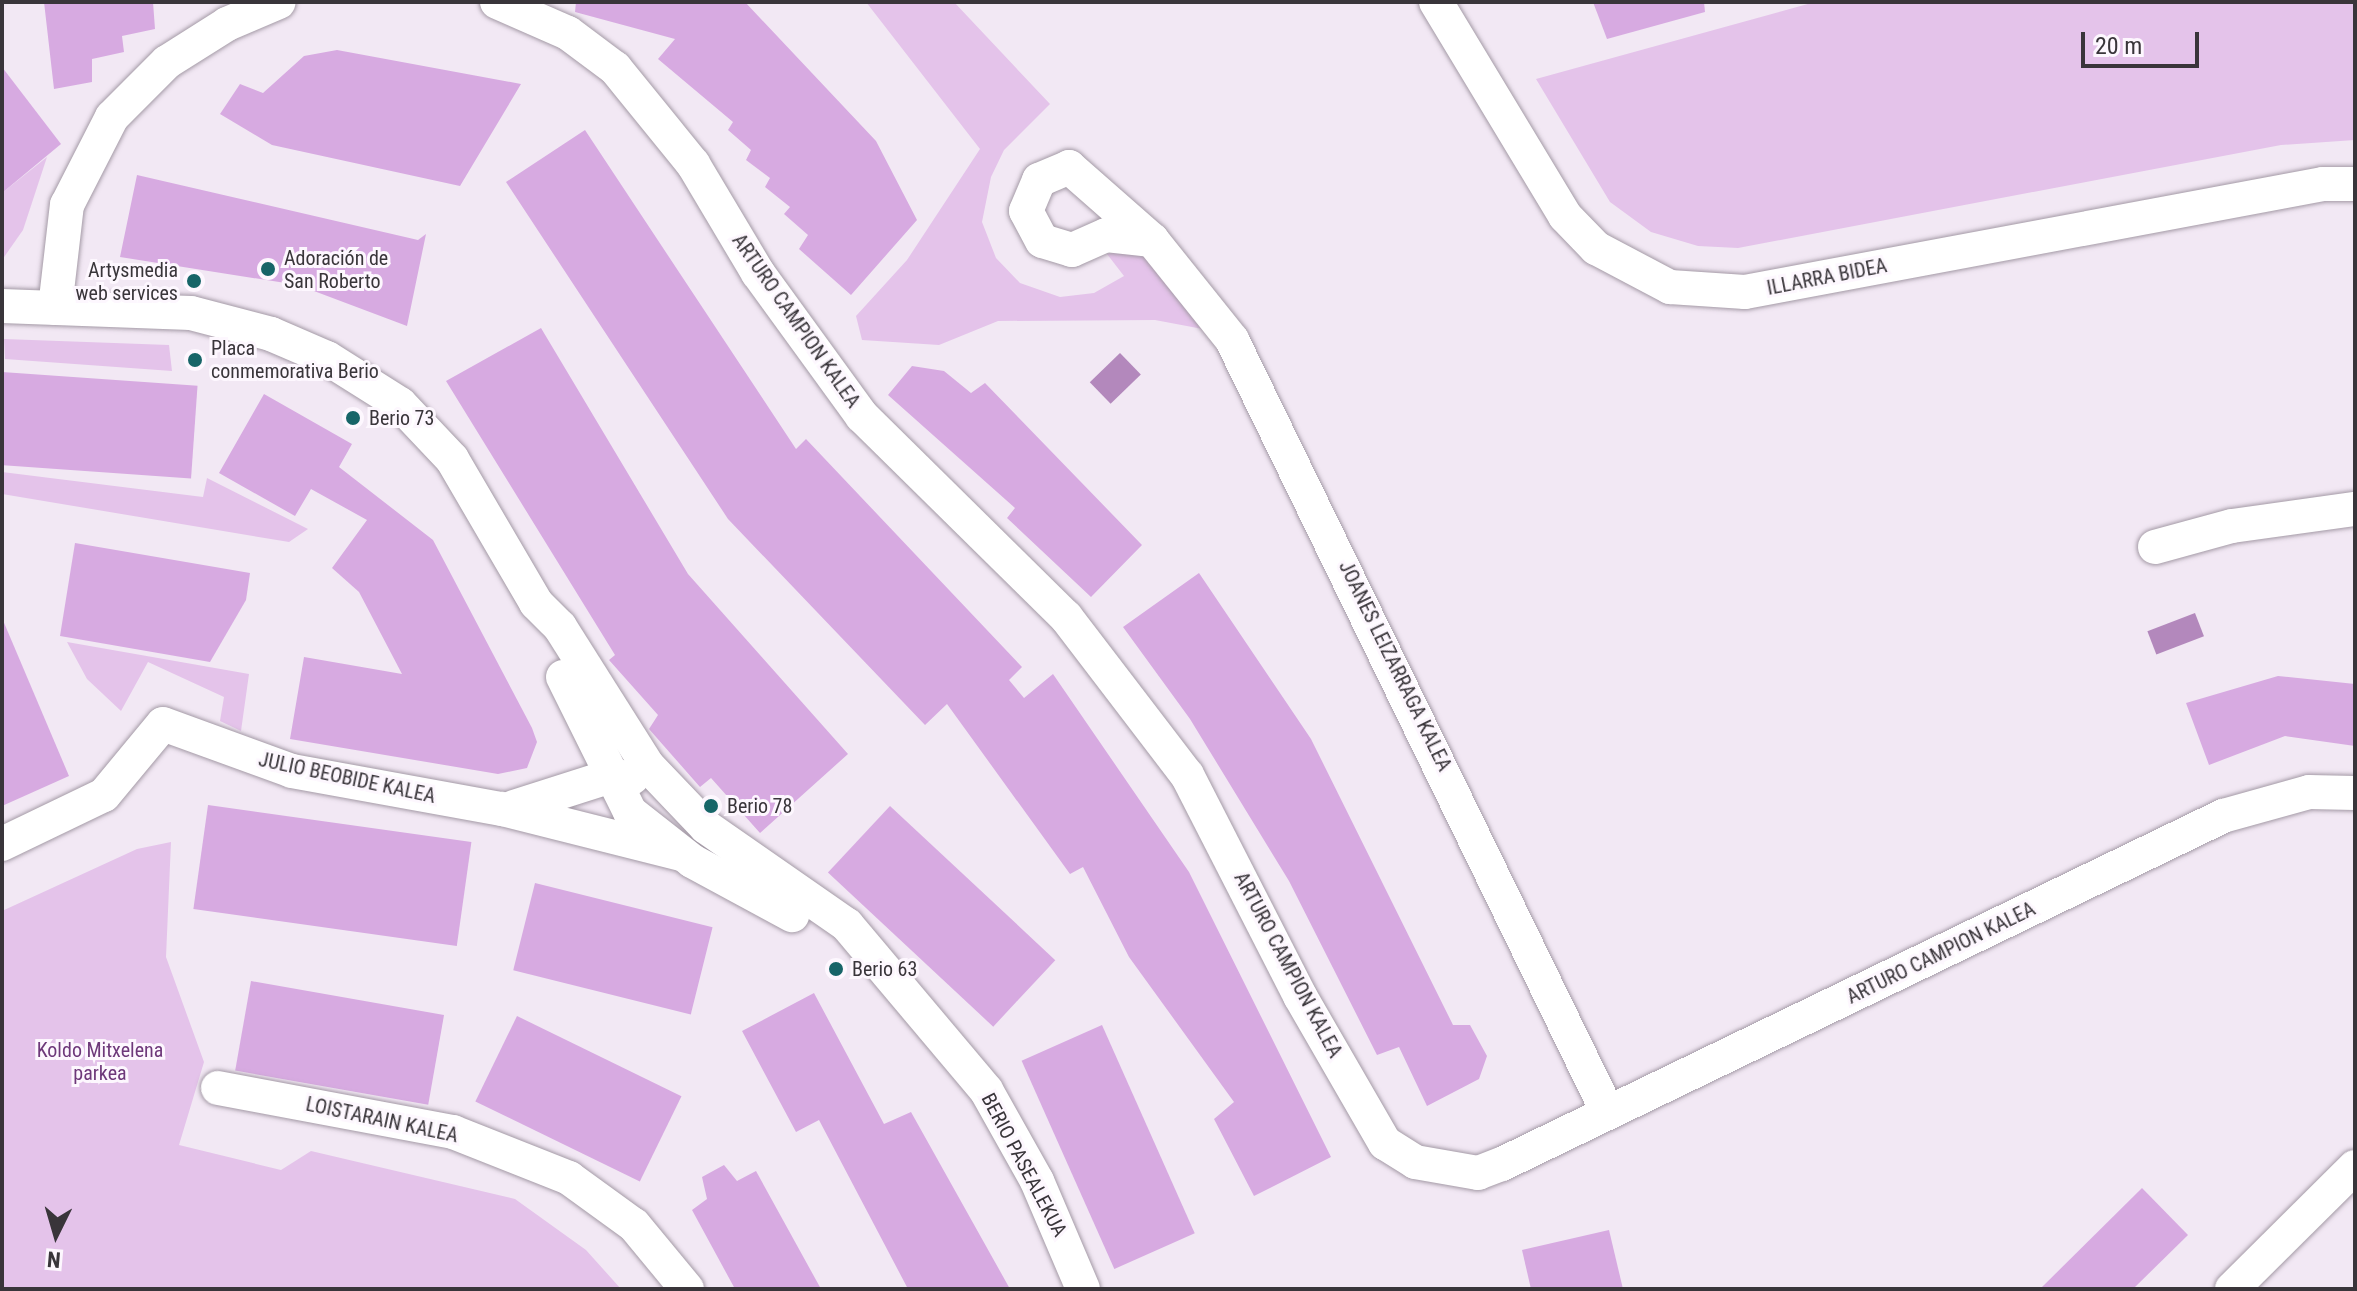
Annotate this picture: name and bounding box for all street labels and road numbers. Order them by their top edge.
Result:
street label: ARTURO CAMPION KALEA [727,229,865,413]
street label: ILLARRA BIDEA [1765,254,1889,300]
street label: JOANES LEIZARRAGA KALEA [1334,557,1456,775]
street label: JULIO BEOBIDE KALEA [256,748,438,808]
street label: ARTURO CAMPION KALEA [1229,868,1347,1062]
street label: ARTURO CAMPION KALEA [1843,897,2039,1009]
street label: BERIO PASEALEKUA [976,1089,1072,1241]
street label: LOISTARAIN KALEA [304,1092,460,1148]

